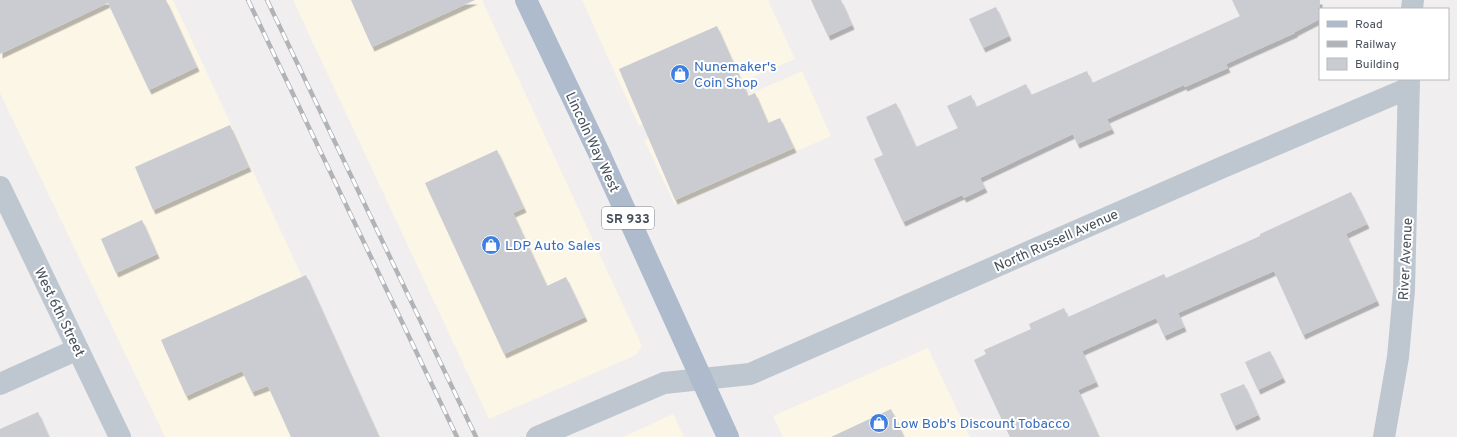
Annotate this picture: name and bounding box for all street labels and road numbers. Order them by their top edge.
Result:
street label: Lincoln Way West [561,90,622,195]
street label: North Russell Avenue [992,206,1121,276]
road number: SR 933 [602,207,654,229]
street label: River Avenue [1396,217,1417,301]
street label: West 6th Street [30,265,88,360]

